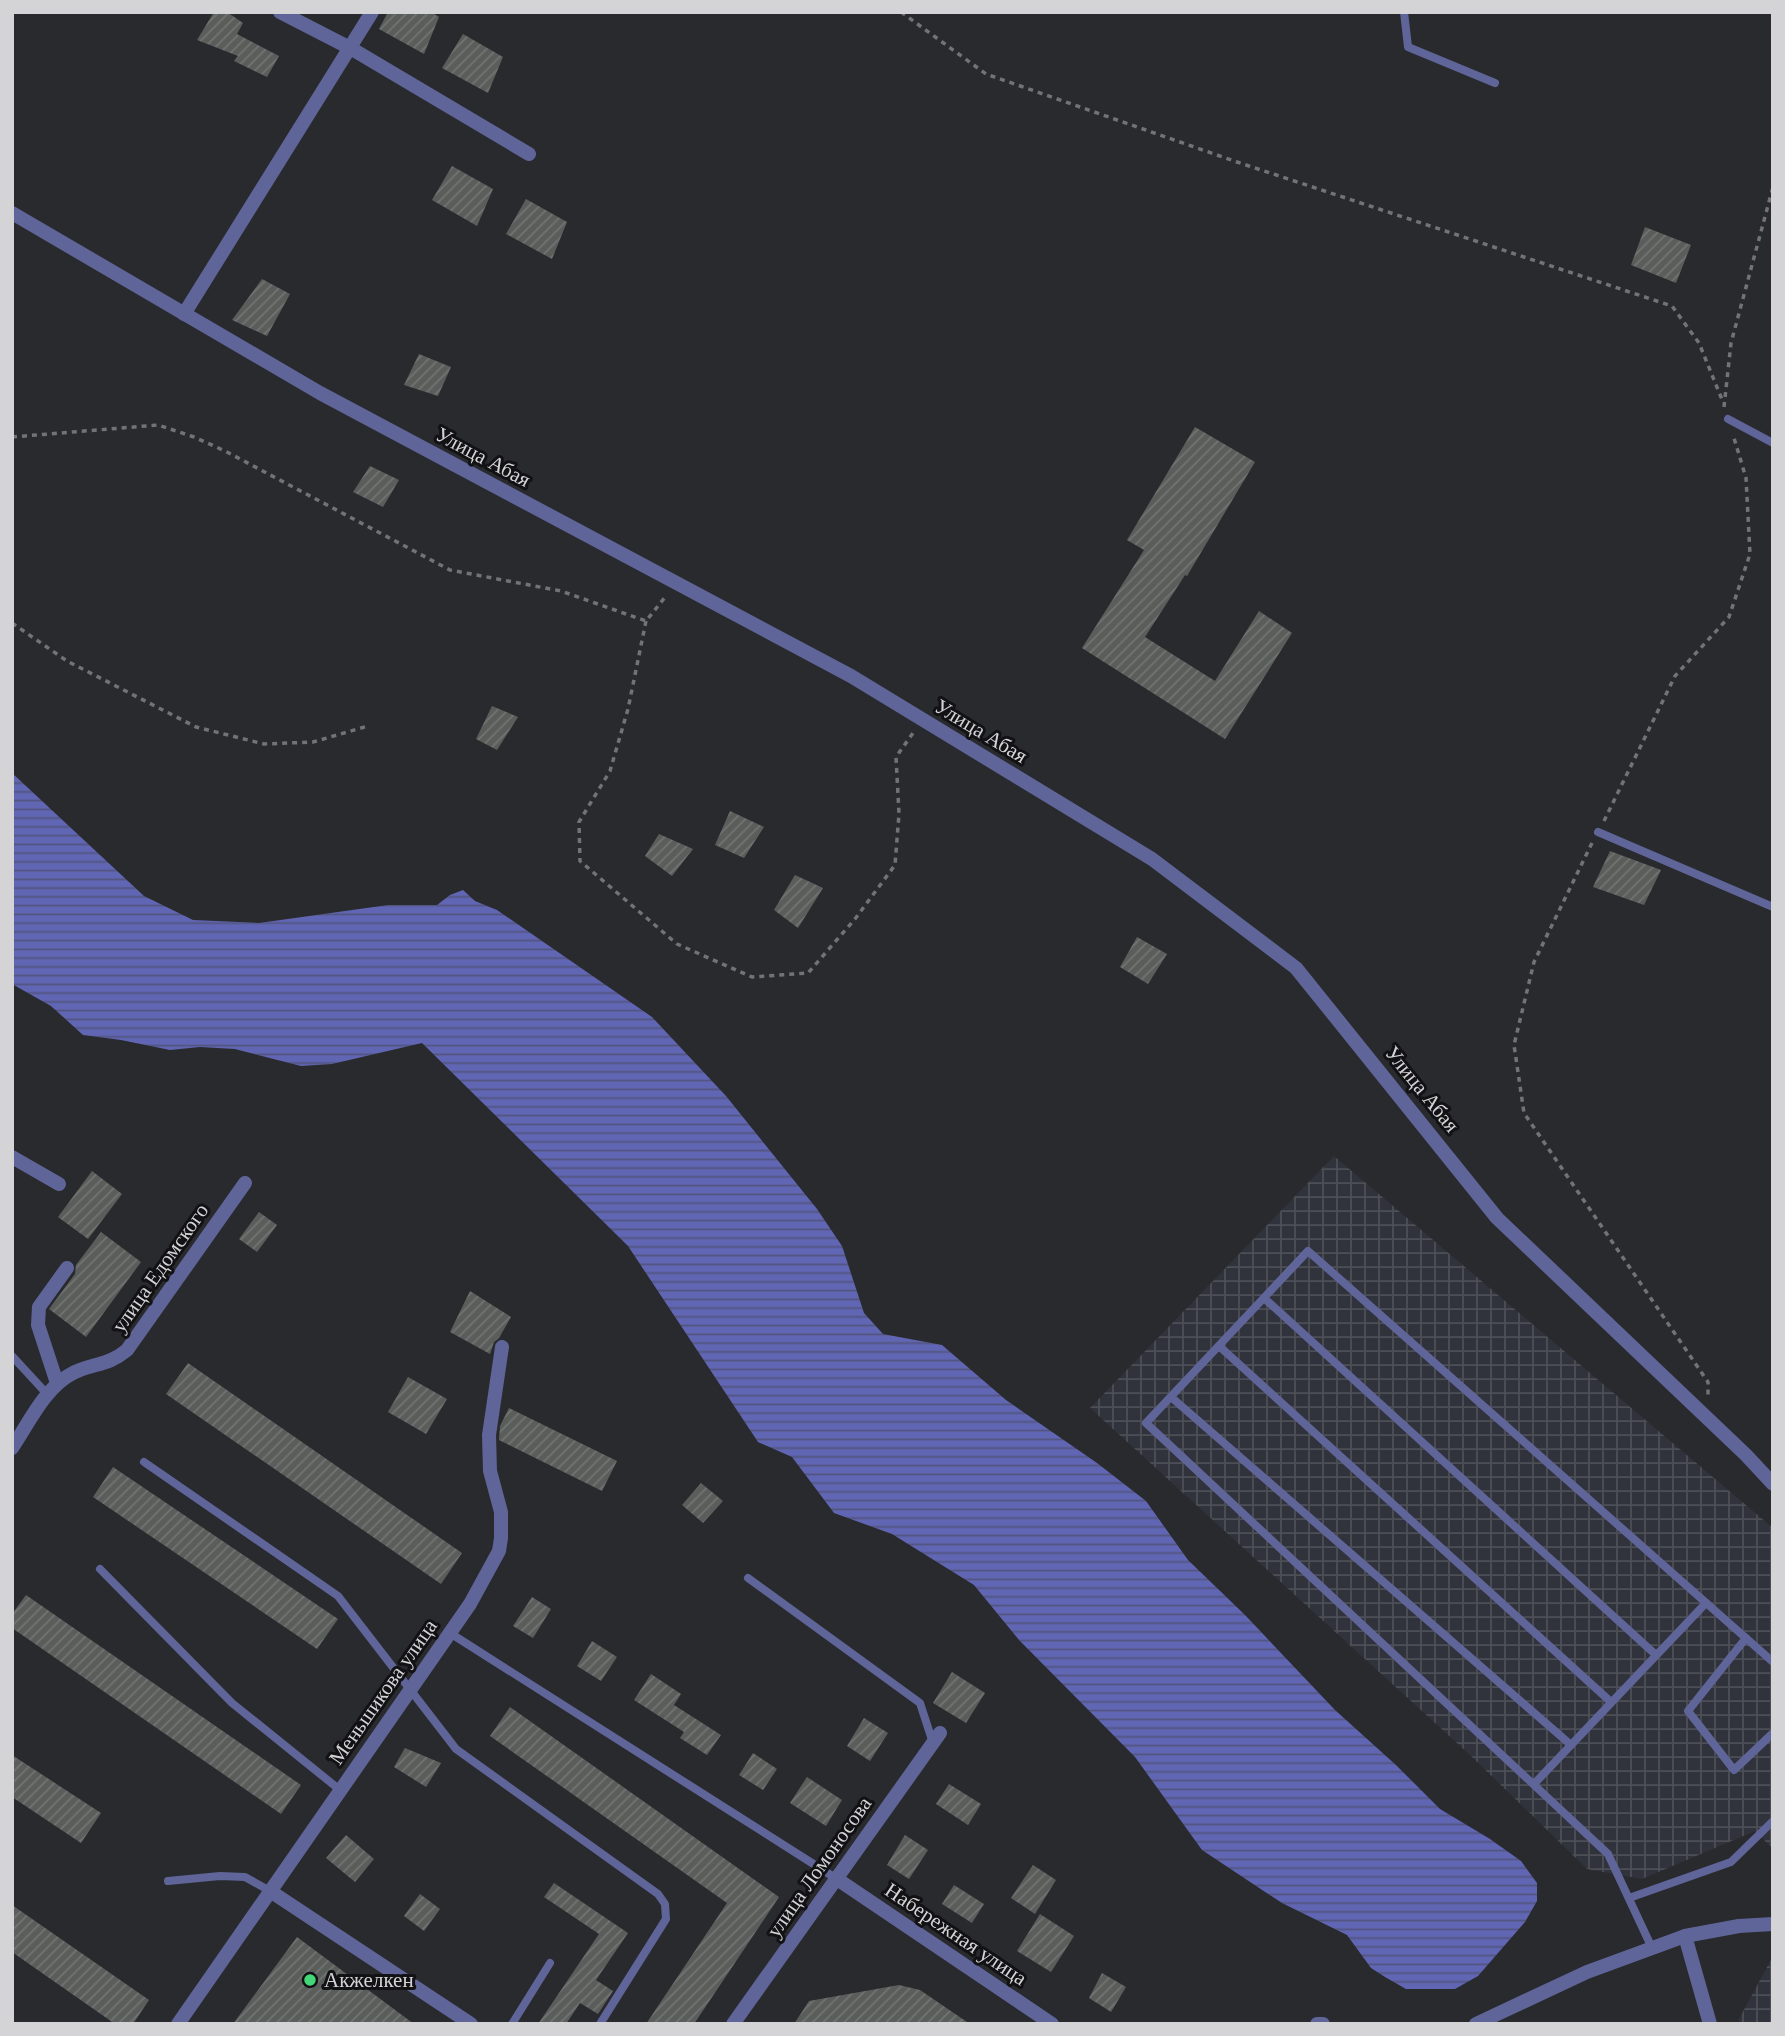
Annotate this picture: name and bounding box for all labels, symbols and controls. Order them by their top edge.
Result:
street label: Улица Абая [432,422,535,492]
street label: Улица Абая [930,694,1032,768]
street label: Улица Абая [1380,1041,1464,1137]
street label: улица Едомского [107,1199,213,1337]
street label: Меньшикова улица [324,1614,442,1769]
street label: улица Ломоносова [762,1792,877,1942]
street label: Набережная улица [881,1878,1032,1991]
place label: Акжелкен [324,1968,414,1992]
marker: Акжелкен [302,1972,318,1988]

